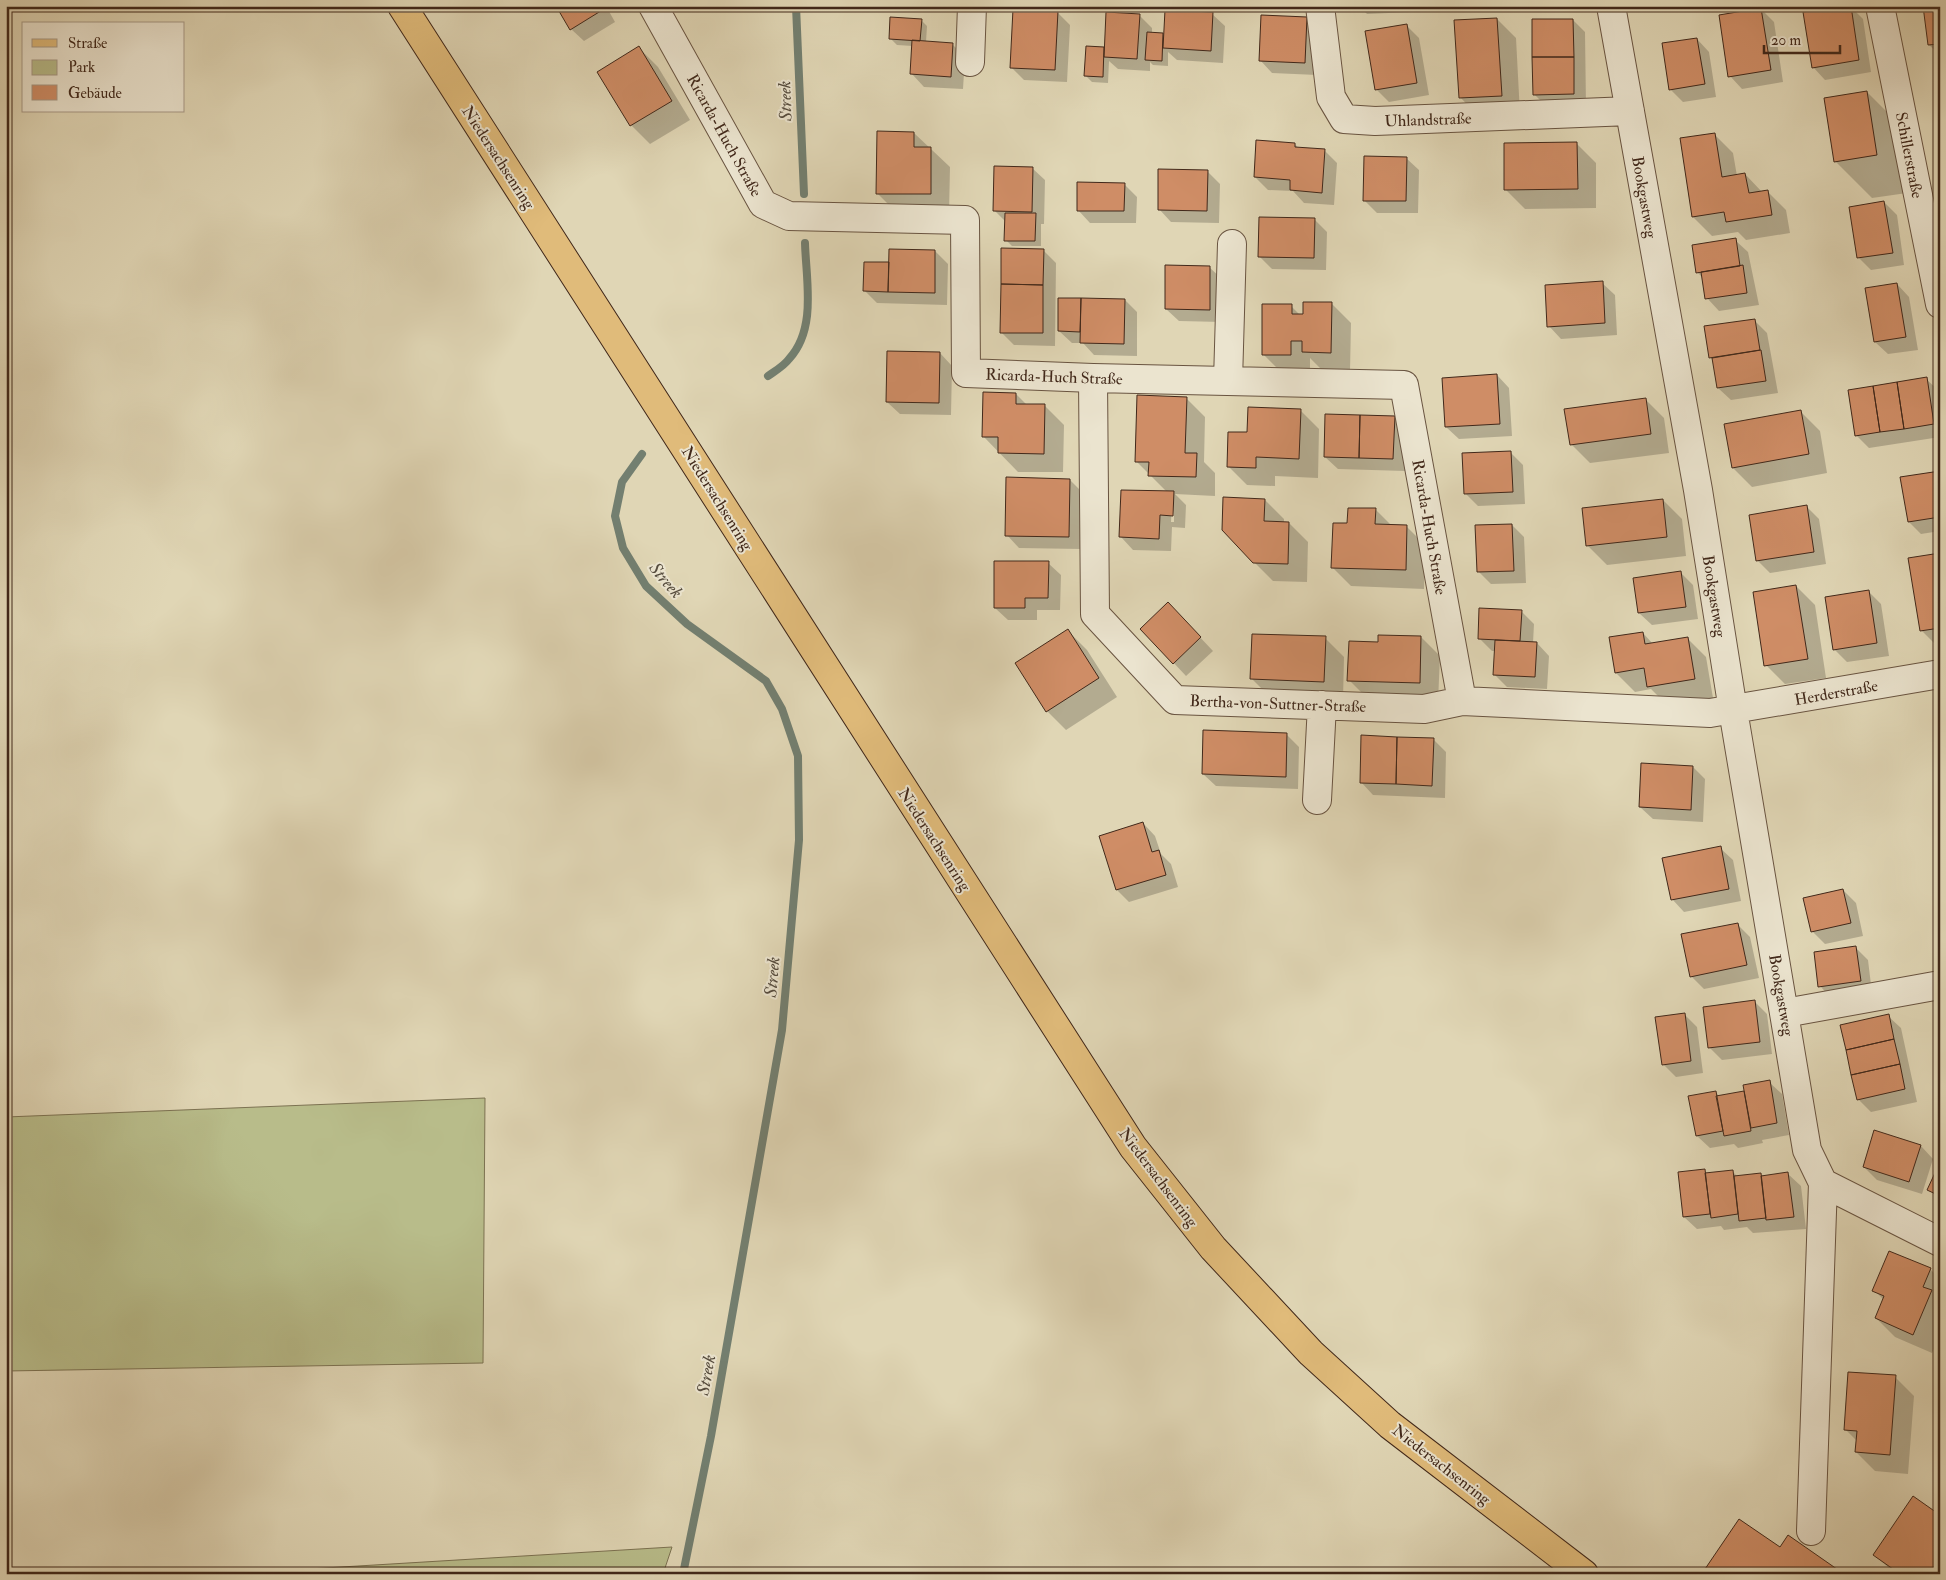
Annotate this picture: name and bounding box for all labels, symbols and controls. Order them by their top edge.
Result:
legend [22,22,185,112]
scale bar [1764,22,1840,54]
text: 20 m [1771,31,1801,50]
text: Straße [68,34,107,53]
text: Park [68,58,95,77]
street label: Ricarda-Huch Straße [682,71,766,201]
water label: Streek [773,80,798,123]
text: Gebäude [68,84,122,103]
street label: Niedersachsenring [457,102,540,214]
street label: Uhlandstraße [1384,108,1472,132]
street label: Schillerstraße [1891,110,1927,200]
street label: Bookgastweg [1627,155,1661,241]
street label: Ricarda-Huch Straße [985,365,1123,389]
street label: Niedersachsenring [677,443,758,555]
street label: Ricarda-Huch Straße [1407,458,1451,597]
street label: Bookgastweg [1698,554,1731,640]
water label: Streek [643,557,688,603]
street label: Herderstraße [1793,676,1880,710]
street label: Bertha-von-Suttner-Straße [1189,691,1367,717]
street label: Niedersachsenring [893,784,976,896]
street label: Bookgastweg [1764,953,1798,1039]
water label: Streek [759,956,786,999]
street label: Niedersachsenring [1114,1124,1203,1232]
water label: Streek [691,1353,721,1398]
street label: Niedersachsenring [1388,1420,1495,1510]

